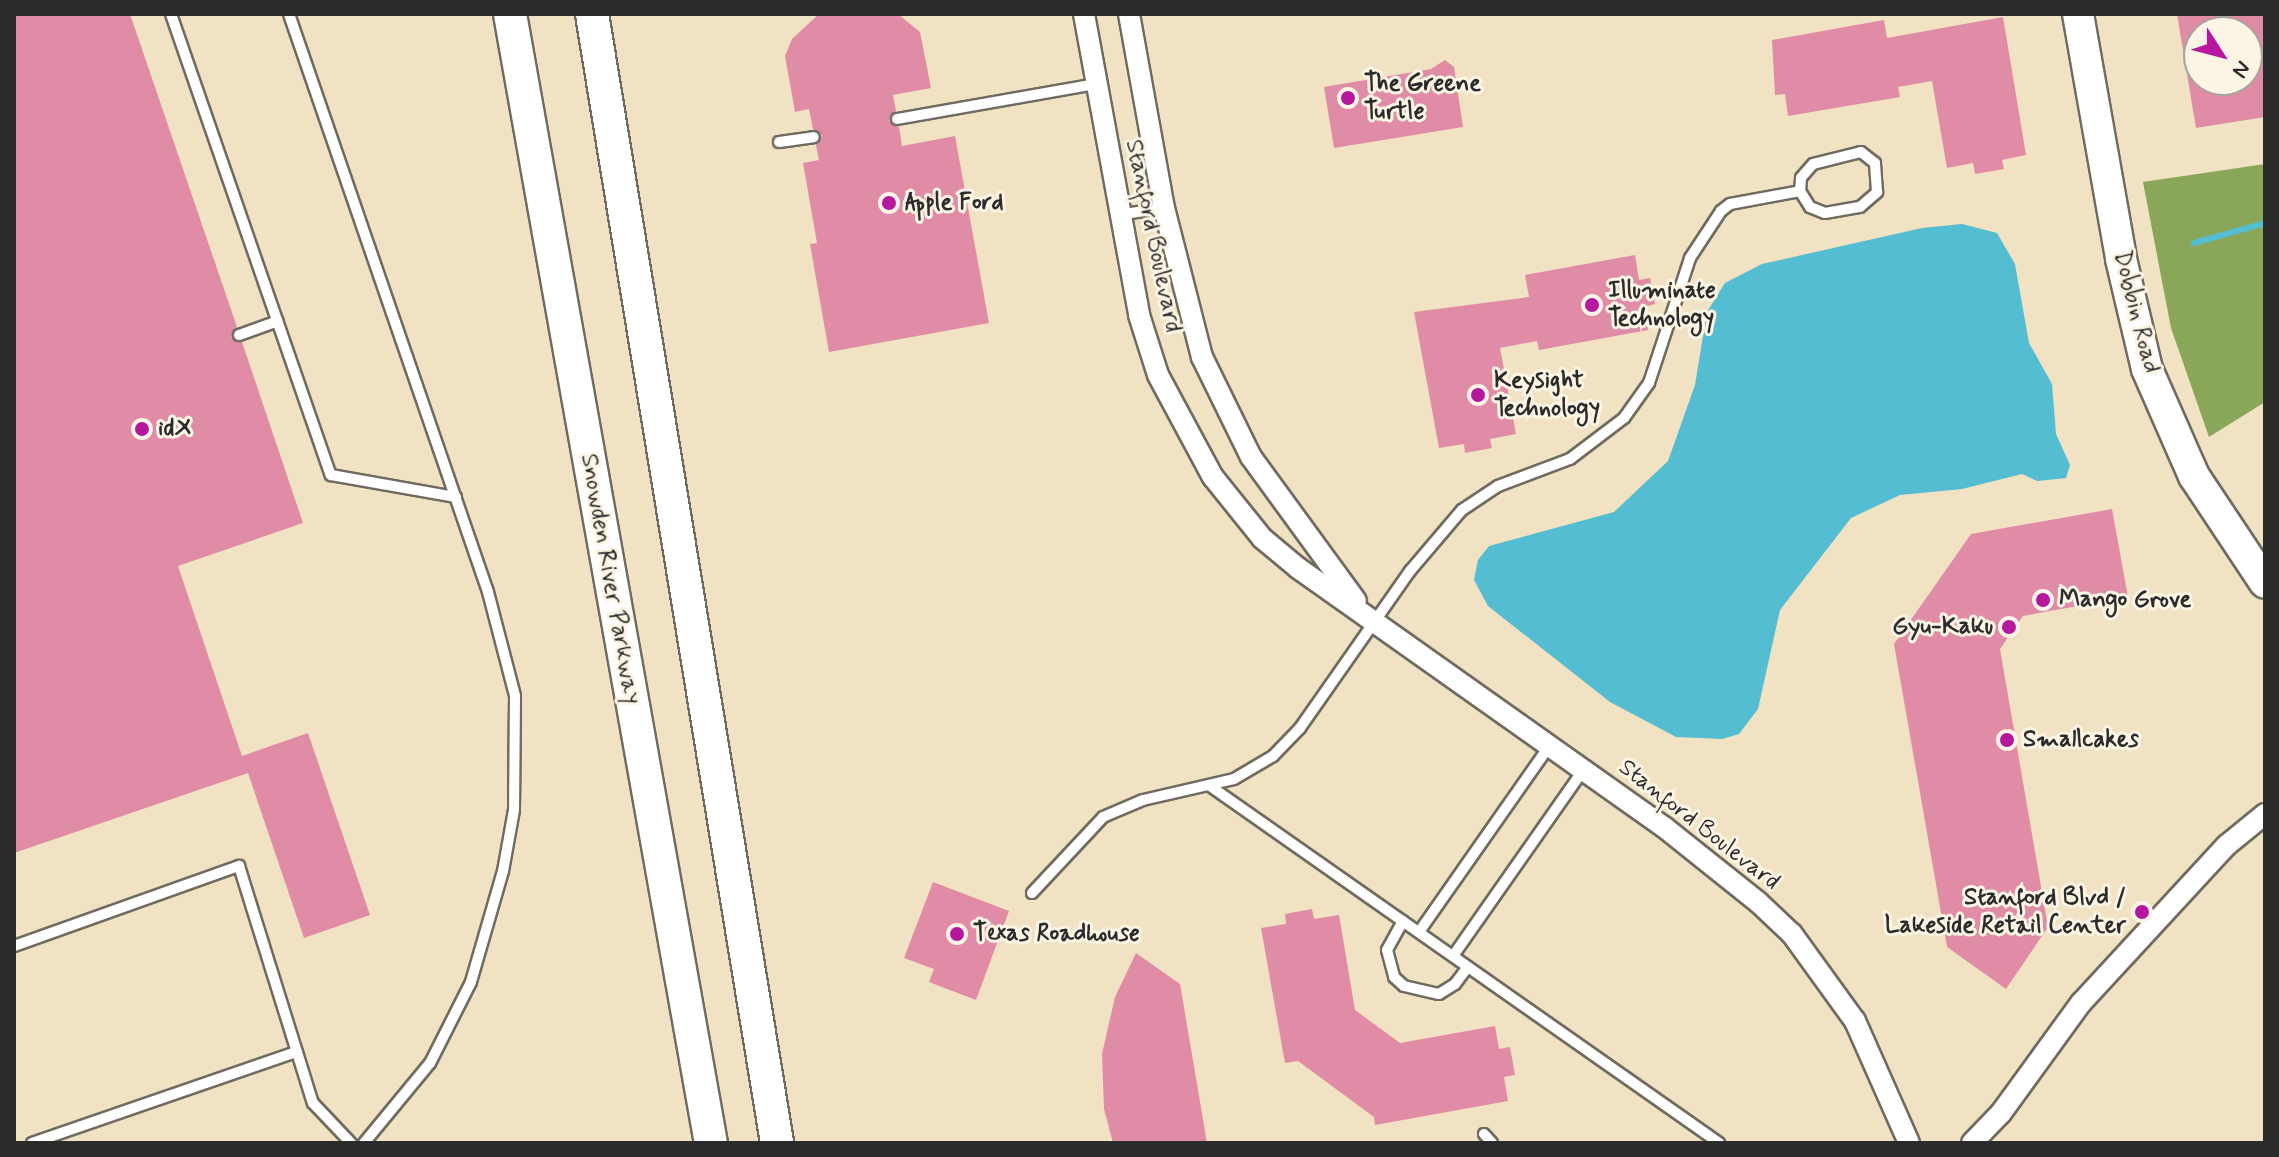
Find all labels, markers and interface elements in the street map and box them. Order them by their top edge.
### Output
north arrow [2183,16,2263,96]
text: N [2225,55,2256,83]
place label: The Greene Turtle [1364,70,1484,126]
marker: The Greene Turtle [1339,89,1357,107]
street label: Stanford Boulevard [1119,138,1187,334]
place label: Apple Ford [905,189,1004,217]
marker: Apple Ford [880,194,898,212]
street label: Dobbin Road [2107,248,2165,376]
place label: Illuminate Technology [1608,277,1716,333]
marker: Illuminate Technology [1583,296,1601,314]
place label: Keysight Technology [1494,367,1600,423]
marker: Keysight Technology [1469,386,1487,404]
place label: idX [158,415,192,443]
marker: idX [133,420,151,438]
street label: Snowden River Parkway [575,456,645,702]
place label: Mango Grove [2059,586,2191,614]
marker: Mango Grove [2034,591,2052,609]
place label: Gyu-Kaku [1892,613,1993,641]
marker: Gyu-Kaku [2000,618,2018,636]
place label: Smallcakes [2023,726,2139,754]
marker: Smallcakes [1998,731,2016,749]
street label: Stanford Boulevard [1614,754,1784,896]
place label: Stanford Blvd / Lakeside Retail Center [1893,884,2126,940]
marker: Stanford Blvd / Lakeside Retail Center [2133,903,2151,921]
place label: Texas Roadhouse [973,920,1138,948]
marker: Texas Roadhouse [948,925,966,943]

